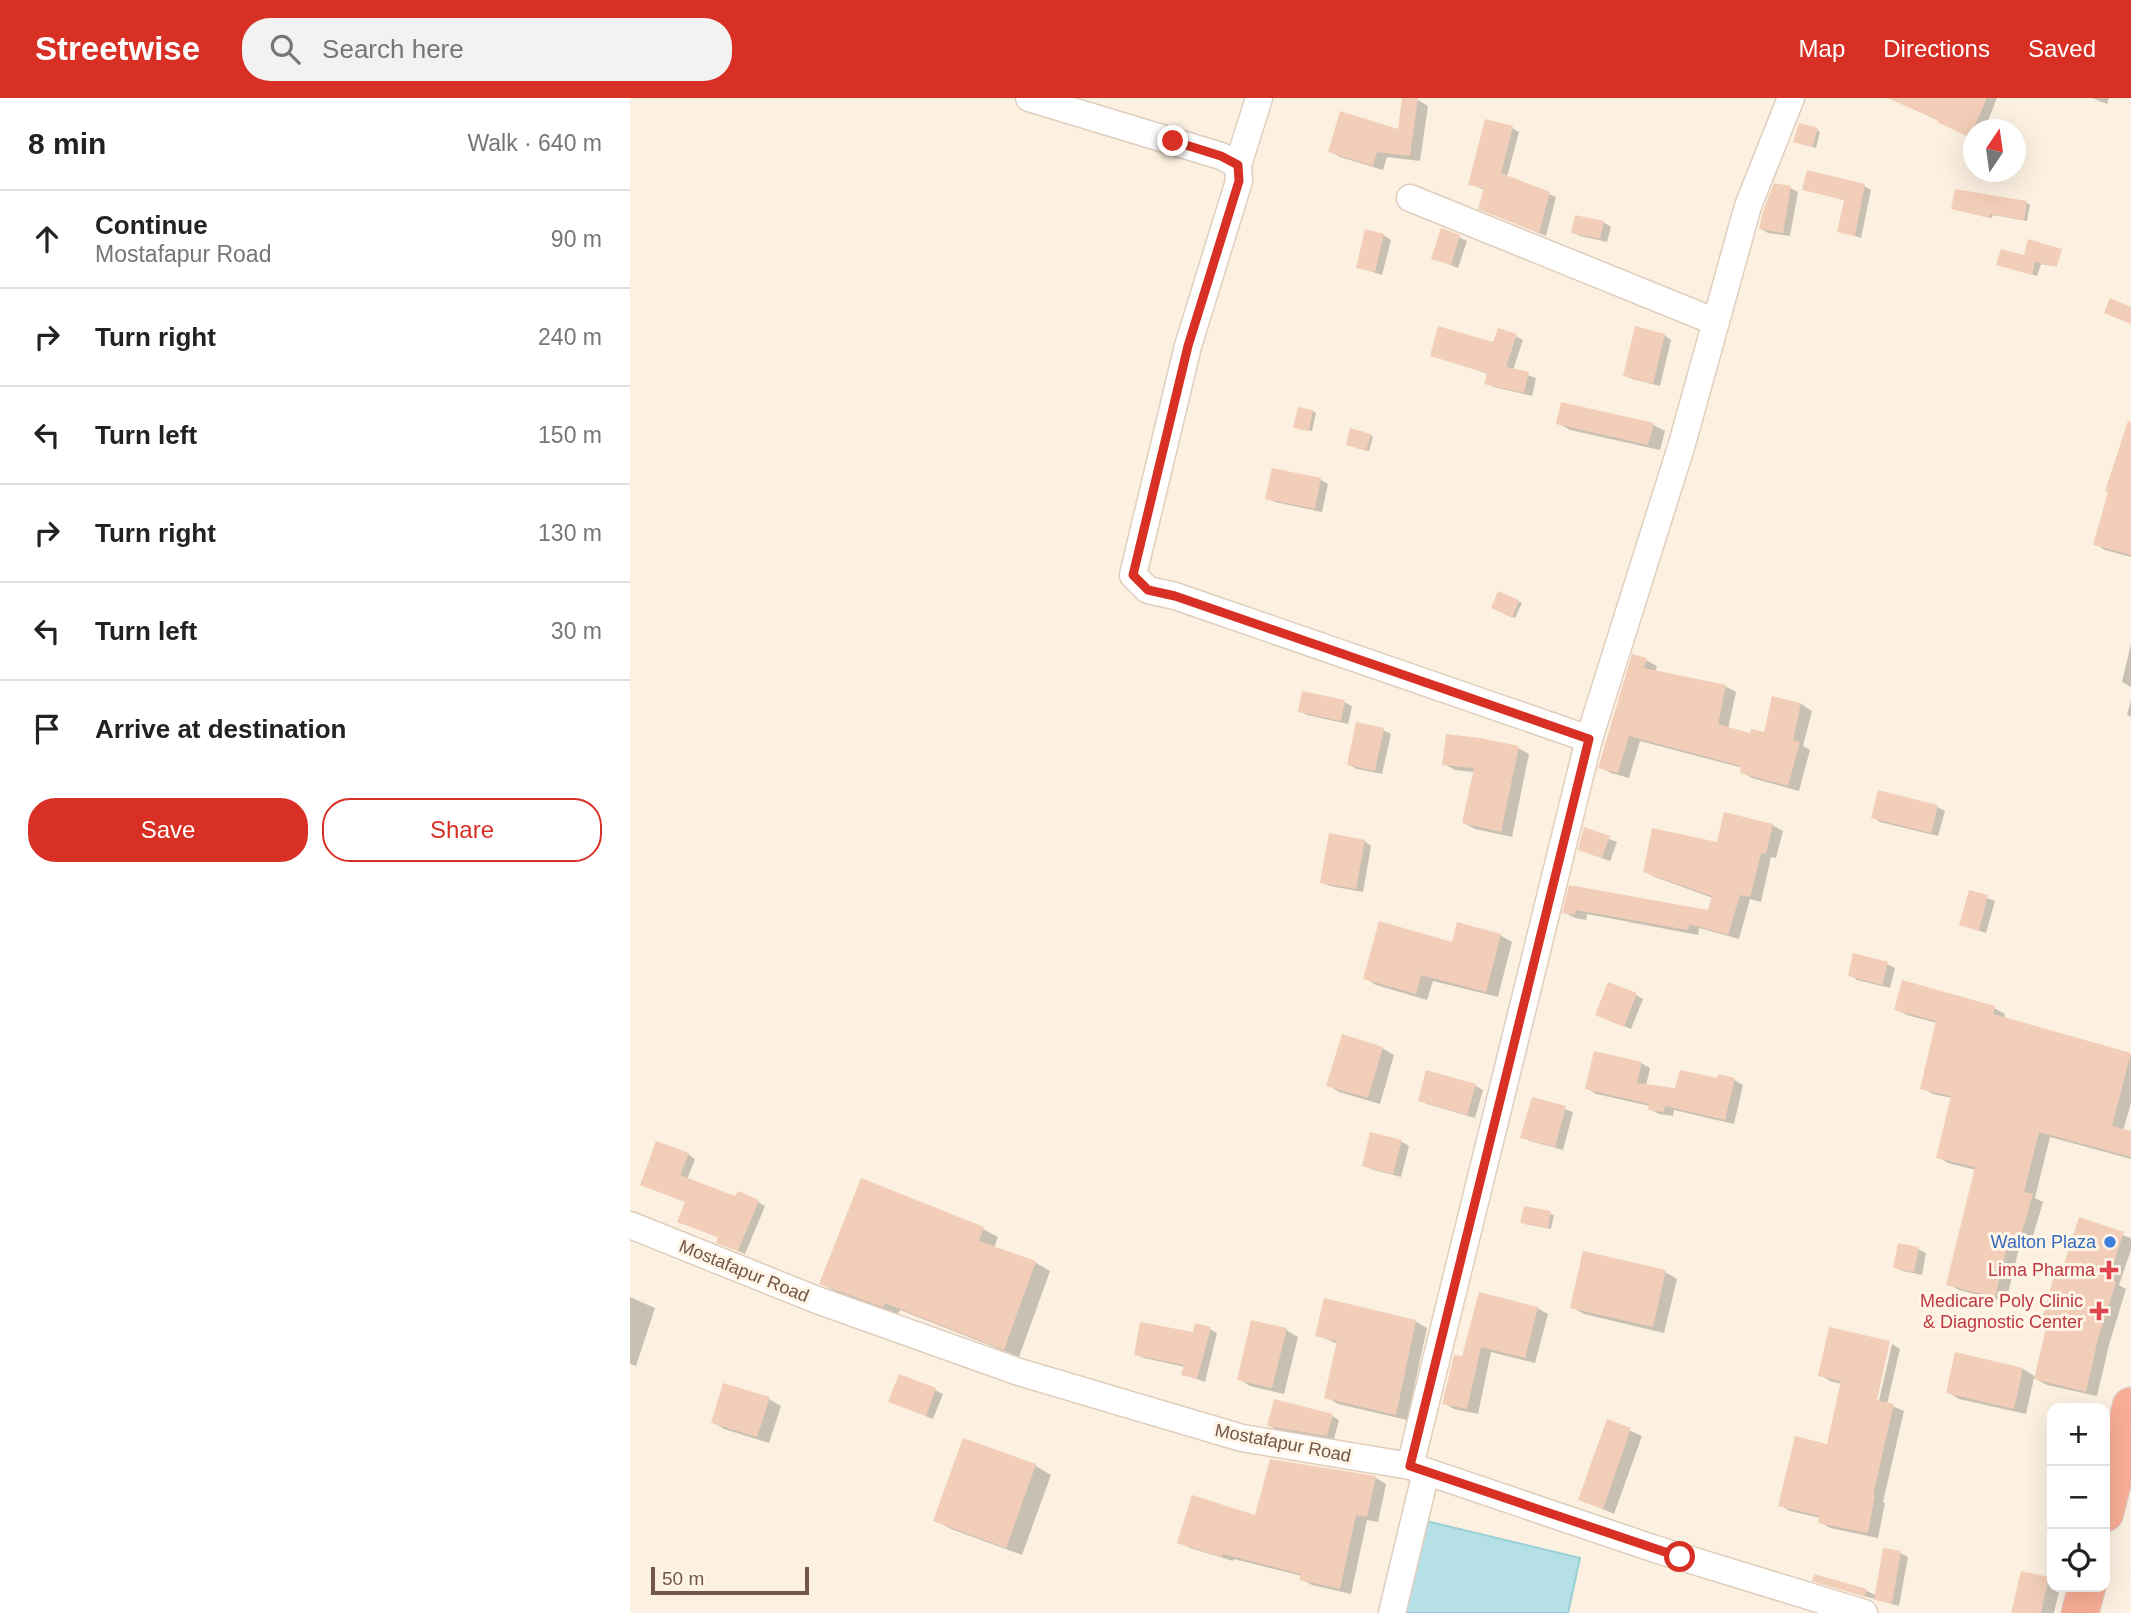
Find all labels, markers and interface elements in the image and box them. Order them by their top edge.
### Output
search box [242,18,732,81]
text: Streetwise [35,30,200,67]
icon: search [266,30,304,68]
text: Search here [322,34,464,64]
text: Map [1799,35,1845,62]
text: Directions [1883,35,1990,62]
text: Saved [2028,35,2096,62]
north arrow [1963,119,2026,182]
route end [1157,125,1188,156]
text: 8 min [28,127,106,160]
text: Walk · 640 m [467,130,602,156]
text: Continue [95,210,208,240]
icon: ahead [28,220,66,258]
text: 90 m [551,226,602,252]
text: Mostafapur Road [95,241,271,267]
icon: right [28,318,66,356]
text: Turn right [95,322,216,352]
text: 240 m [538,324,602,350]
icon: left [28,416,66,454]
text: Turn left [95,420,197,450]
text: 150 m [538,422,602,448]
icon: right [28,514,66,552]
text: Turn right [95,518,216,548]
text: 130 m [538,520,602,546]
icon: left [28,612,66,650]
text: Turn left [95,616,197,646]
text: 30 m [551,618,602,644]
icon: arrive [28,710,66,748]
text: Arrive at destination [95,714,346,744]
button: Save [28,798,308,862]
button: Share [322,798,602,862]
place label: Walton Plaza [1991,1232,2097,1252]
marker: Walton Plaza [2102,1234,2118,1250]
street label: Mostafapur Road [676,1236,812,1306]
place label: Lima Pharma [1988,1260,2096,1280]
marker: Lima Pharma [2101,1262,2117,1278]
place label: Medicare Poly Clinic & Diagnostic Center [1920,1291,2083,1332]
marker: Medicare Poly Clinic & Diagnostic Center [2089,1301,2109,1321]
map controls [2047,1403,2110,1592]
button: + [2047,1403,2110,1466]
street label: Mostafapur Road [1213,1420,1353,1466]
button: − [2047,1466,2110,1529]
button: locate [2047,1529,2110,1592]
route start [1664,1541,1695,1572]
scale bar [651,1564,808,1596]
text: 50 m [662,1568,704,1589]

